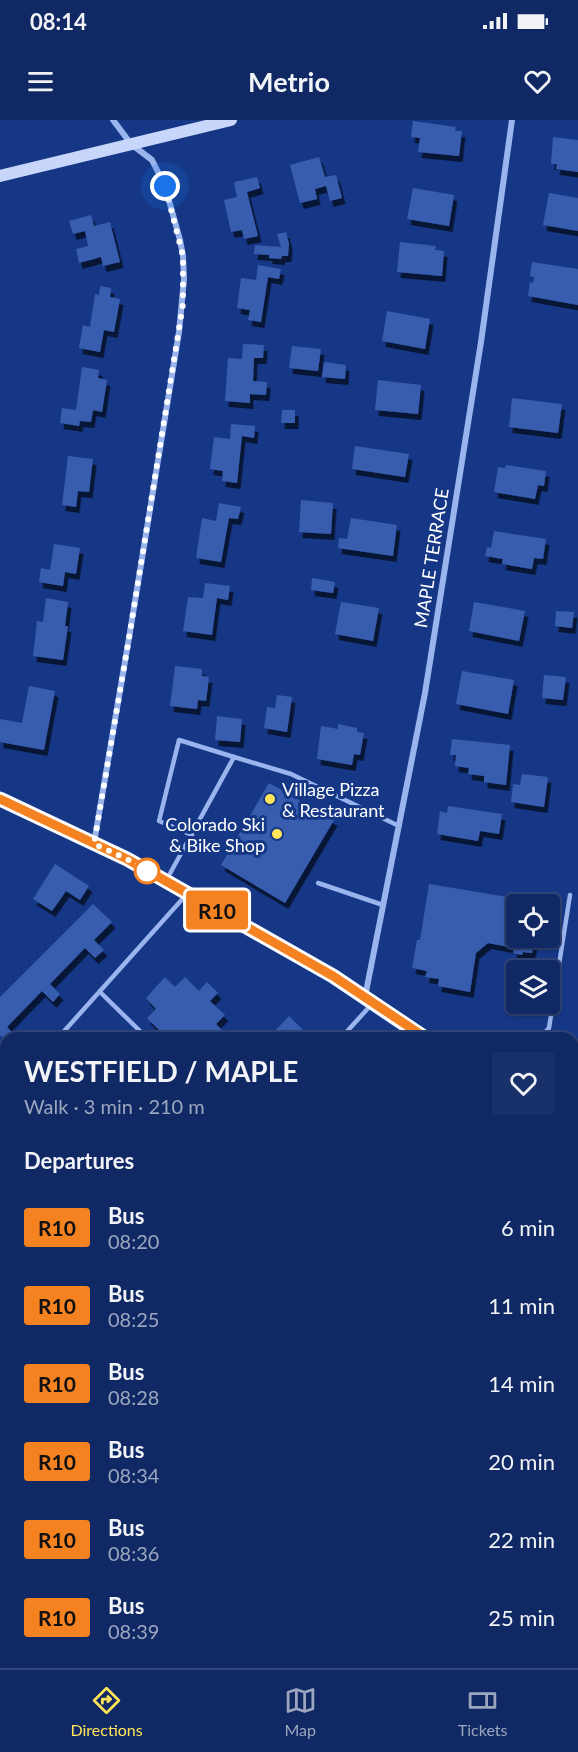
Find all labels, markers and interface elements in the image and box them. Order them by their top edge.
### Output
text: 08:14 [30,8,87,35]
icon: menu [24,65,57,98]
text: Metrio [248,65,330,98]
icon: heart [521,65,554,98]
your location [150,171,180,201]
street label: MAPLE TERRACE [409,487,453,629]
place label: Village Pizza & Restaurant [282,778,385,821]
marker: Village Pizza & Restaurant [263,792,277,806]
place label: Colorado Ski & Bike Shop [165,813,265,856]
marker: Colorado Ski & Bike Shop [270,827,284,841]
unlabelled marker [134,858,160,884]
line badge: R10 [182,890,252,930]
map controls [506,894,560,1014]
button: locate [506,894,560,948]
text: R10 [198,898,236,923]
button: layers [506,960,560,1014]
button: heart [492,1052,555,1115]
text: WESTFIELD / MAPLE [24,1054,298,1088]
text: Walk · 3 min · 210 m [24,1094,205,1118]
text: Departures [24,1147,134,1174]
text: Bus [108,1202,144,1229]
text: 6 min [501,1214,555,1241]
text: R10 [38,1215,76,1240]
text: 08:20 [108,1229,159,1253]
text: Bus [108,1280,144,1307]
text: 11 min [488,1292,555,1319]
text: R10 [38,1293,76,1318]
text: 08:25 [108,1307,159,1331]
text: Bus [108,1358,144,1385]
text: 14 min [488,1370,555,1397]
text: R10 [38,1371,76,1396]
text: 08:28 [108,1385,159,1409]
text: Bus [108,1436,144,1463]
text: 20 min [488,1448,555,1475]
text: R10 [38,1449,76,1474]
text: 08:34 [108,1463,159,1487]
text: Bus [108,1514,144,1541]
text: 22 min [488,1526,555,1553]
text: R10 [38,1527,76,1552]
text: 08:36 [108,1541,159,1565]
text: Bus [108,1592,144,1619]
text: 25 min [488,1604,555,1631]
text: R10 [38,1605,76,1630]
text: 08:39 [108,1619,159,1643]
tab: Directions [71,1684,143,1739]
tab: Map [284,1684,317,1739]
tab: Tickets [458,1684,507,1739]

